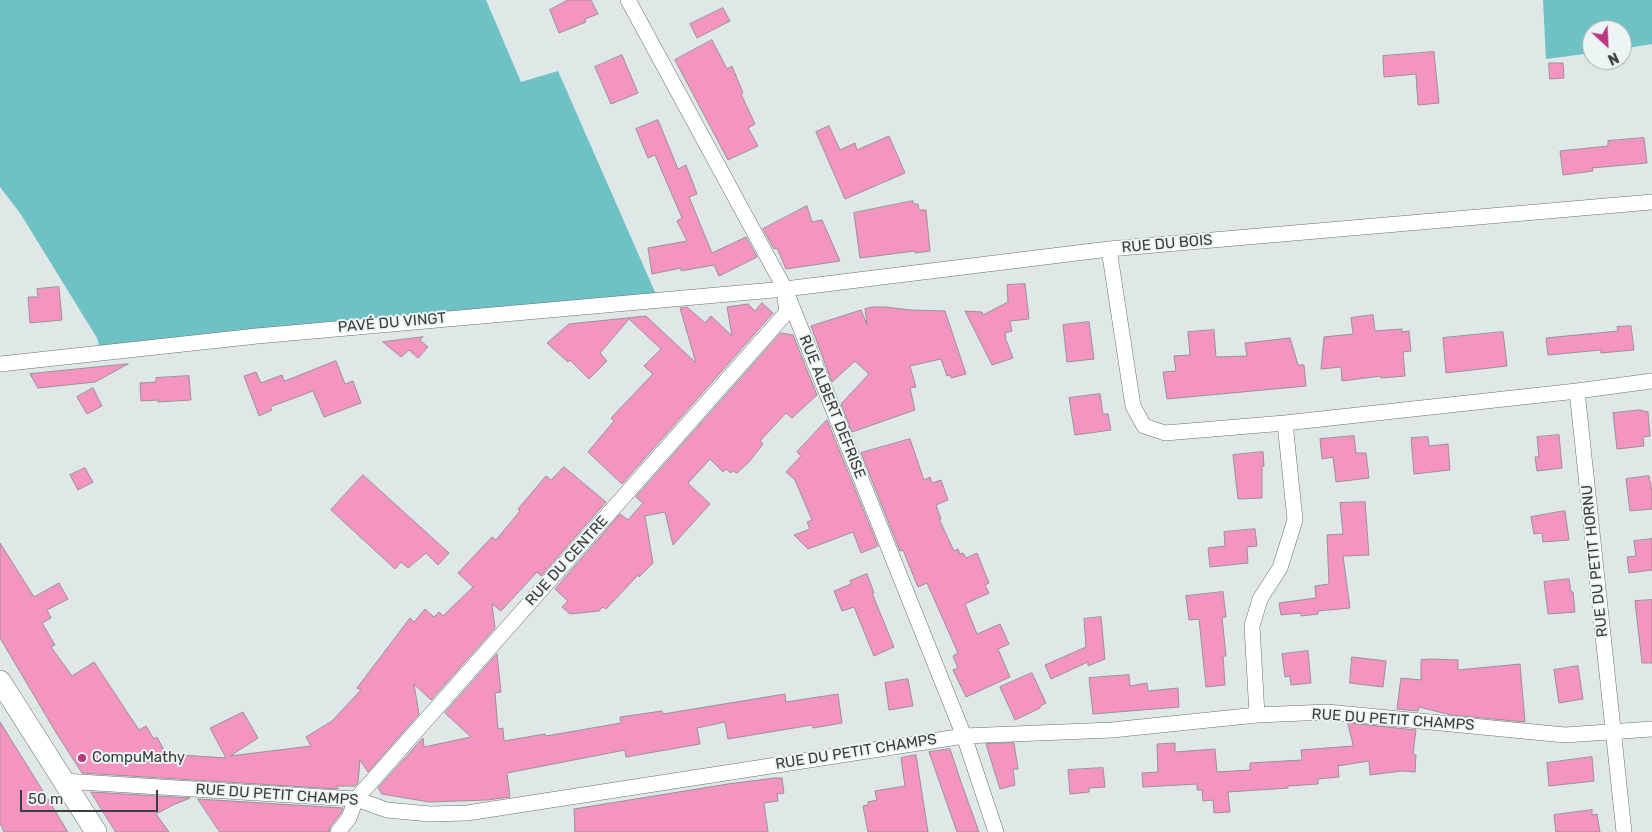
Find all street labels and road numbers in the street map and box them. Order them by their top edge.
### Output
street label: RUE DU BOIS [1121,231,1213,257]
street label: PAVÉ DU VINGT [337,309,447,337]
street label: RUE ALBERT DEFRISE [795,333,869,481]
street label: RUE DU PETIT HORNU [1578,484,1612,638]
street label: RUE DU CENTRE [522,512,612,610]
street label: RUE DU PETIT CHAMPS [1311,705,1475,735]
street label: RUE DU PETIT CHAMPS [774,730,938,774]
street label: RUE DU PETIT CHAMPS [195,780,359,810]

